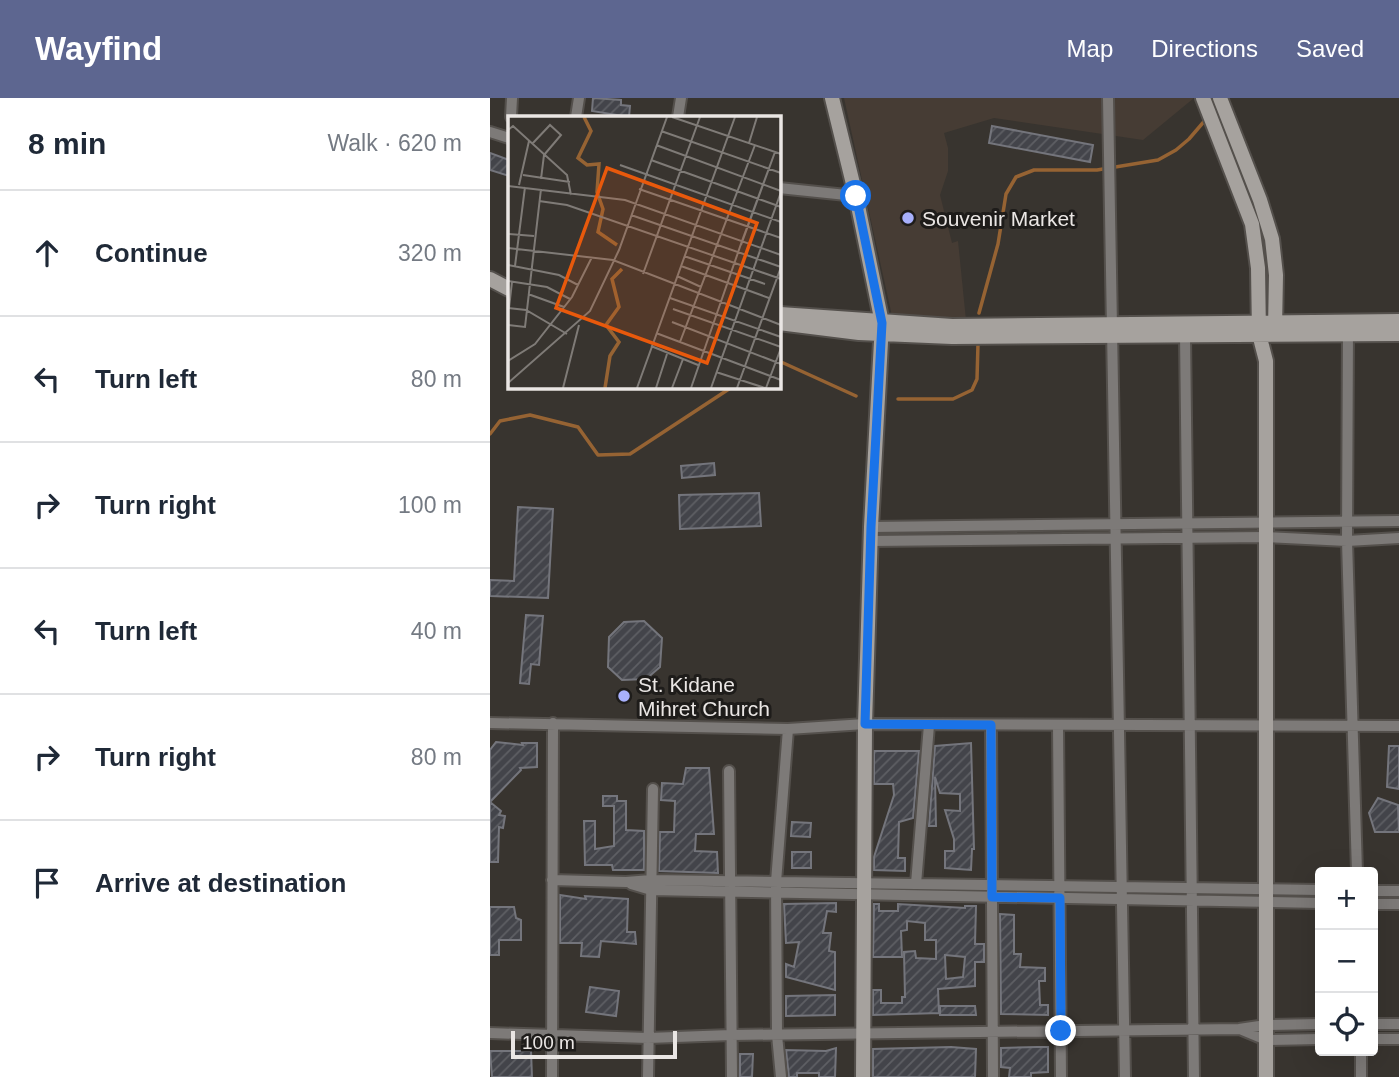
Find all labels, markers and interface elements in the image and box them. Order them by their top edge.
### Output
text: Wayfind [35,30,162,67]
text: Map [1067,35,1113,62]
text: Directions [1151,35,1258,62]
text: Saved [1296,35,1364,62]
inset map [508,116,780,388]
text: 8 min [28,127,106,160]
text: Walk · 620 m [327,130,462,156]
route start [840,180,871,211]
place label: Souvenir Market [922,207,1075,230]
marker: Souvenir Market [900,210,916,226]
icon: ahead [28,234,66,272]
text: Continue [95,238,208,268]
text: 320 m [398,240,462,266]
icon: left [28,360,66,398]
text: Turn left [95,364,197,394]
text: 80 m [411,366,462,392]
icon: right [28,486,66,524]
text: Turn right [95,490,216,520]
text: 100 m [398,492,462,518]
icon: left [28,612,66,650]
text: Turn left [95,616,197,646]
text: 40 m [411,618,462,644]
place label: St. Kidane Mihret Church [638,673,770,720]
marker: St. Kidane Mihret Church [616,688,632,704]
icon: right [28,738,66,776]
text: Turn right [95,742,216,772]
text: 80 m [411,744,462,770]
icon: arrive [28,864,66,902]
map controls [1315,867,1378,1056]
button: + [1315,867,1378,930]
text: Arrive at destination [95,868,346,898]
button: − [1315,930,1378,993]
button: locate [1315,993,1378,1056]
route end [1045,1015,1076,1046]
scale bar [511,1028,677,1060]
text: 100 m [522,1032,575,1053]

